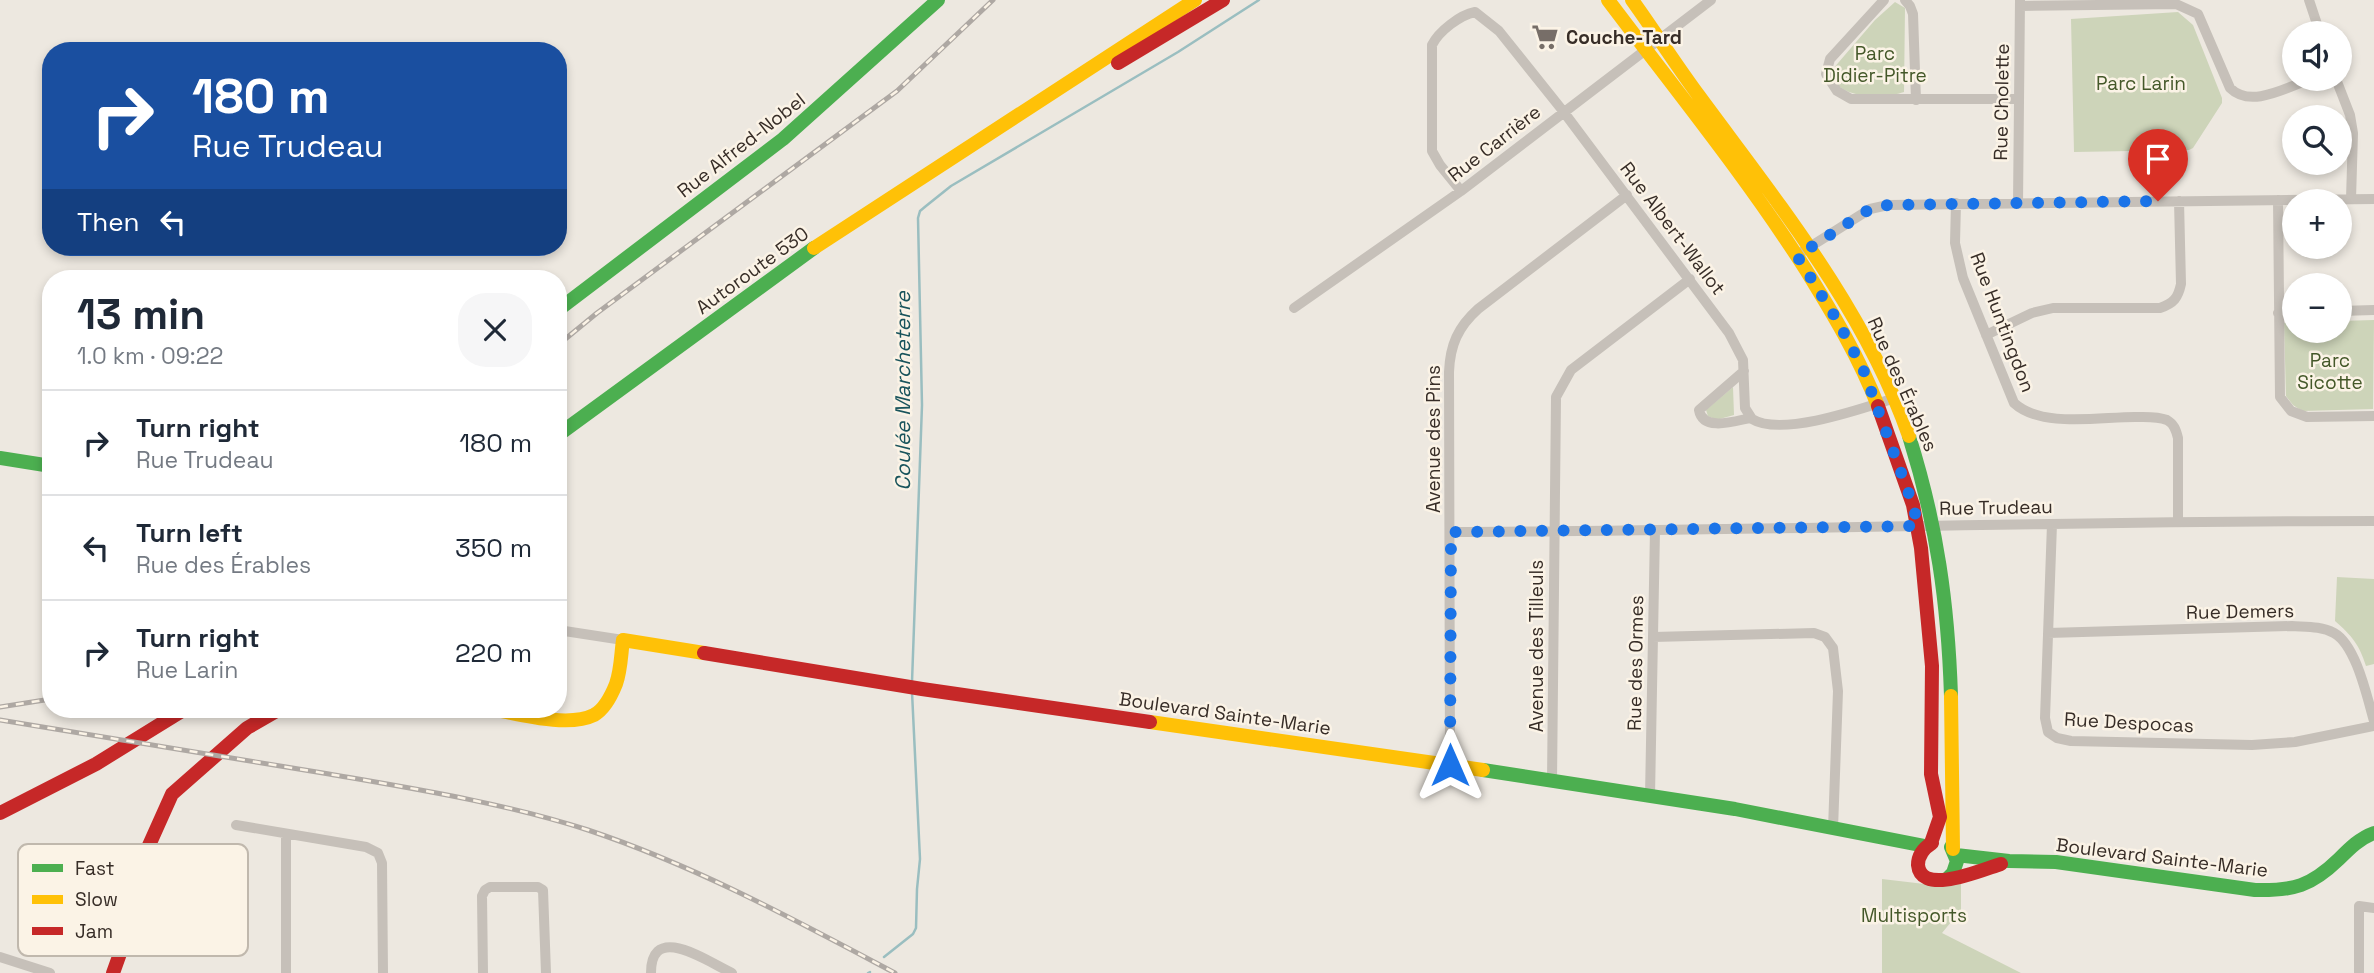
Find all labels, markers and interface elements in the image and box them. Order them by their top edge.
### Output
map controls [2282,21,2352,343]
button: sound [2282,21,2352,91]
supermarket icon: Couche-Tard [1530,22,1560,52]
place label: Couche-Tard [1566,25,1682,50]
park label: Parc Didier-Pitre [1823,41,1927,88]
street label: Rue Cholette [1988,43,2015,161]
text: 180 m [192,65,330,127]
icon: right [77,70,168,161]
park label: Parc Larin [2096,71,2186,96]
street label: Rue Alfred-Nobel [672,88,810,203]
street label: Rue Carrière [1443,99,1546,187]
button: search [2282,105,2352,175]
text: Rue Trudeau [192,126,383,166]
pin [2128,129,2188,201]
icon: arrive [2139,140,2177,178]
street label: Rue Albert-Wallot [1614,157,1731,300]
button: + [2282,189,2352,259]
icon: left [154,203,192,241]
text: Then [77,205,140,239]
street label: Autoroute 530 [691,221,814,320]
street label: Rue Huntingdon [1964,249,2041,396]
button: − [2282,273,2352,343]
text: 13 min [77,288,205,341]
water label: Coulée Marcheterre [889,290,916,491]
button: close [458,293,532,367]
street label: Rue des Érables [1862,313,1943,455]
text: 1.0 km · 09:22 [77,341,223,371]
park label: Parc Sicotte [2297,348,2363,395]
street label: Avenue des Pins [1421,365,1446,513]
text: Turn right [136,411,260,445]
icon: right [77,424,115,462]
text: 180 m [459,426,532,460]
text: Rue Trudeau [136,445,274,475]
street label: Rue Trudeau [1939,494,2053,521]
text: Turn left [136,516,243,550]
icon: left [77,529,115,567]
text: 350 m [455,531,532,565]
text: Rue des Érables [136,550,311,580]
street label: Avenue des Tilleuls [1524,560,1549,732]
street label: Rue des Ormes [1622,595,1649,731]
street label: Rue Demers [2186,598,2294,625]
text: Turn right [136,621,260,655]
icon: right [77,634,115,672]
text: 220 m [455,636,532,670]
text: Rue Larin [136,655,238,685]
street label: Boulevard Sainte-Marie [1117,686,1332,741]
street label: Rue Despocas [2064,707,2194,738]
position arrow [1413,728,1487,802]
street label: Boulevard Sainte-Marie [2054,832,2269,883]
legend [18,844,248,956]
text: Fast [75,856,115,881]
text: Slow [75,887,118,912]
park label: Multisports [1861,903,1967,928]
text: Jam [75,919,113,944]

